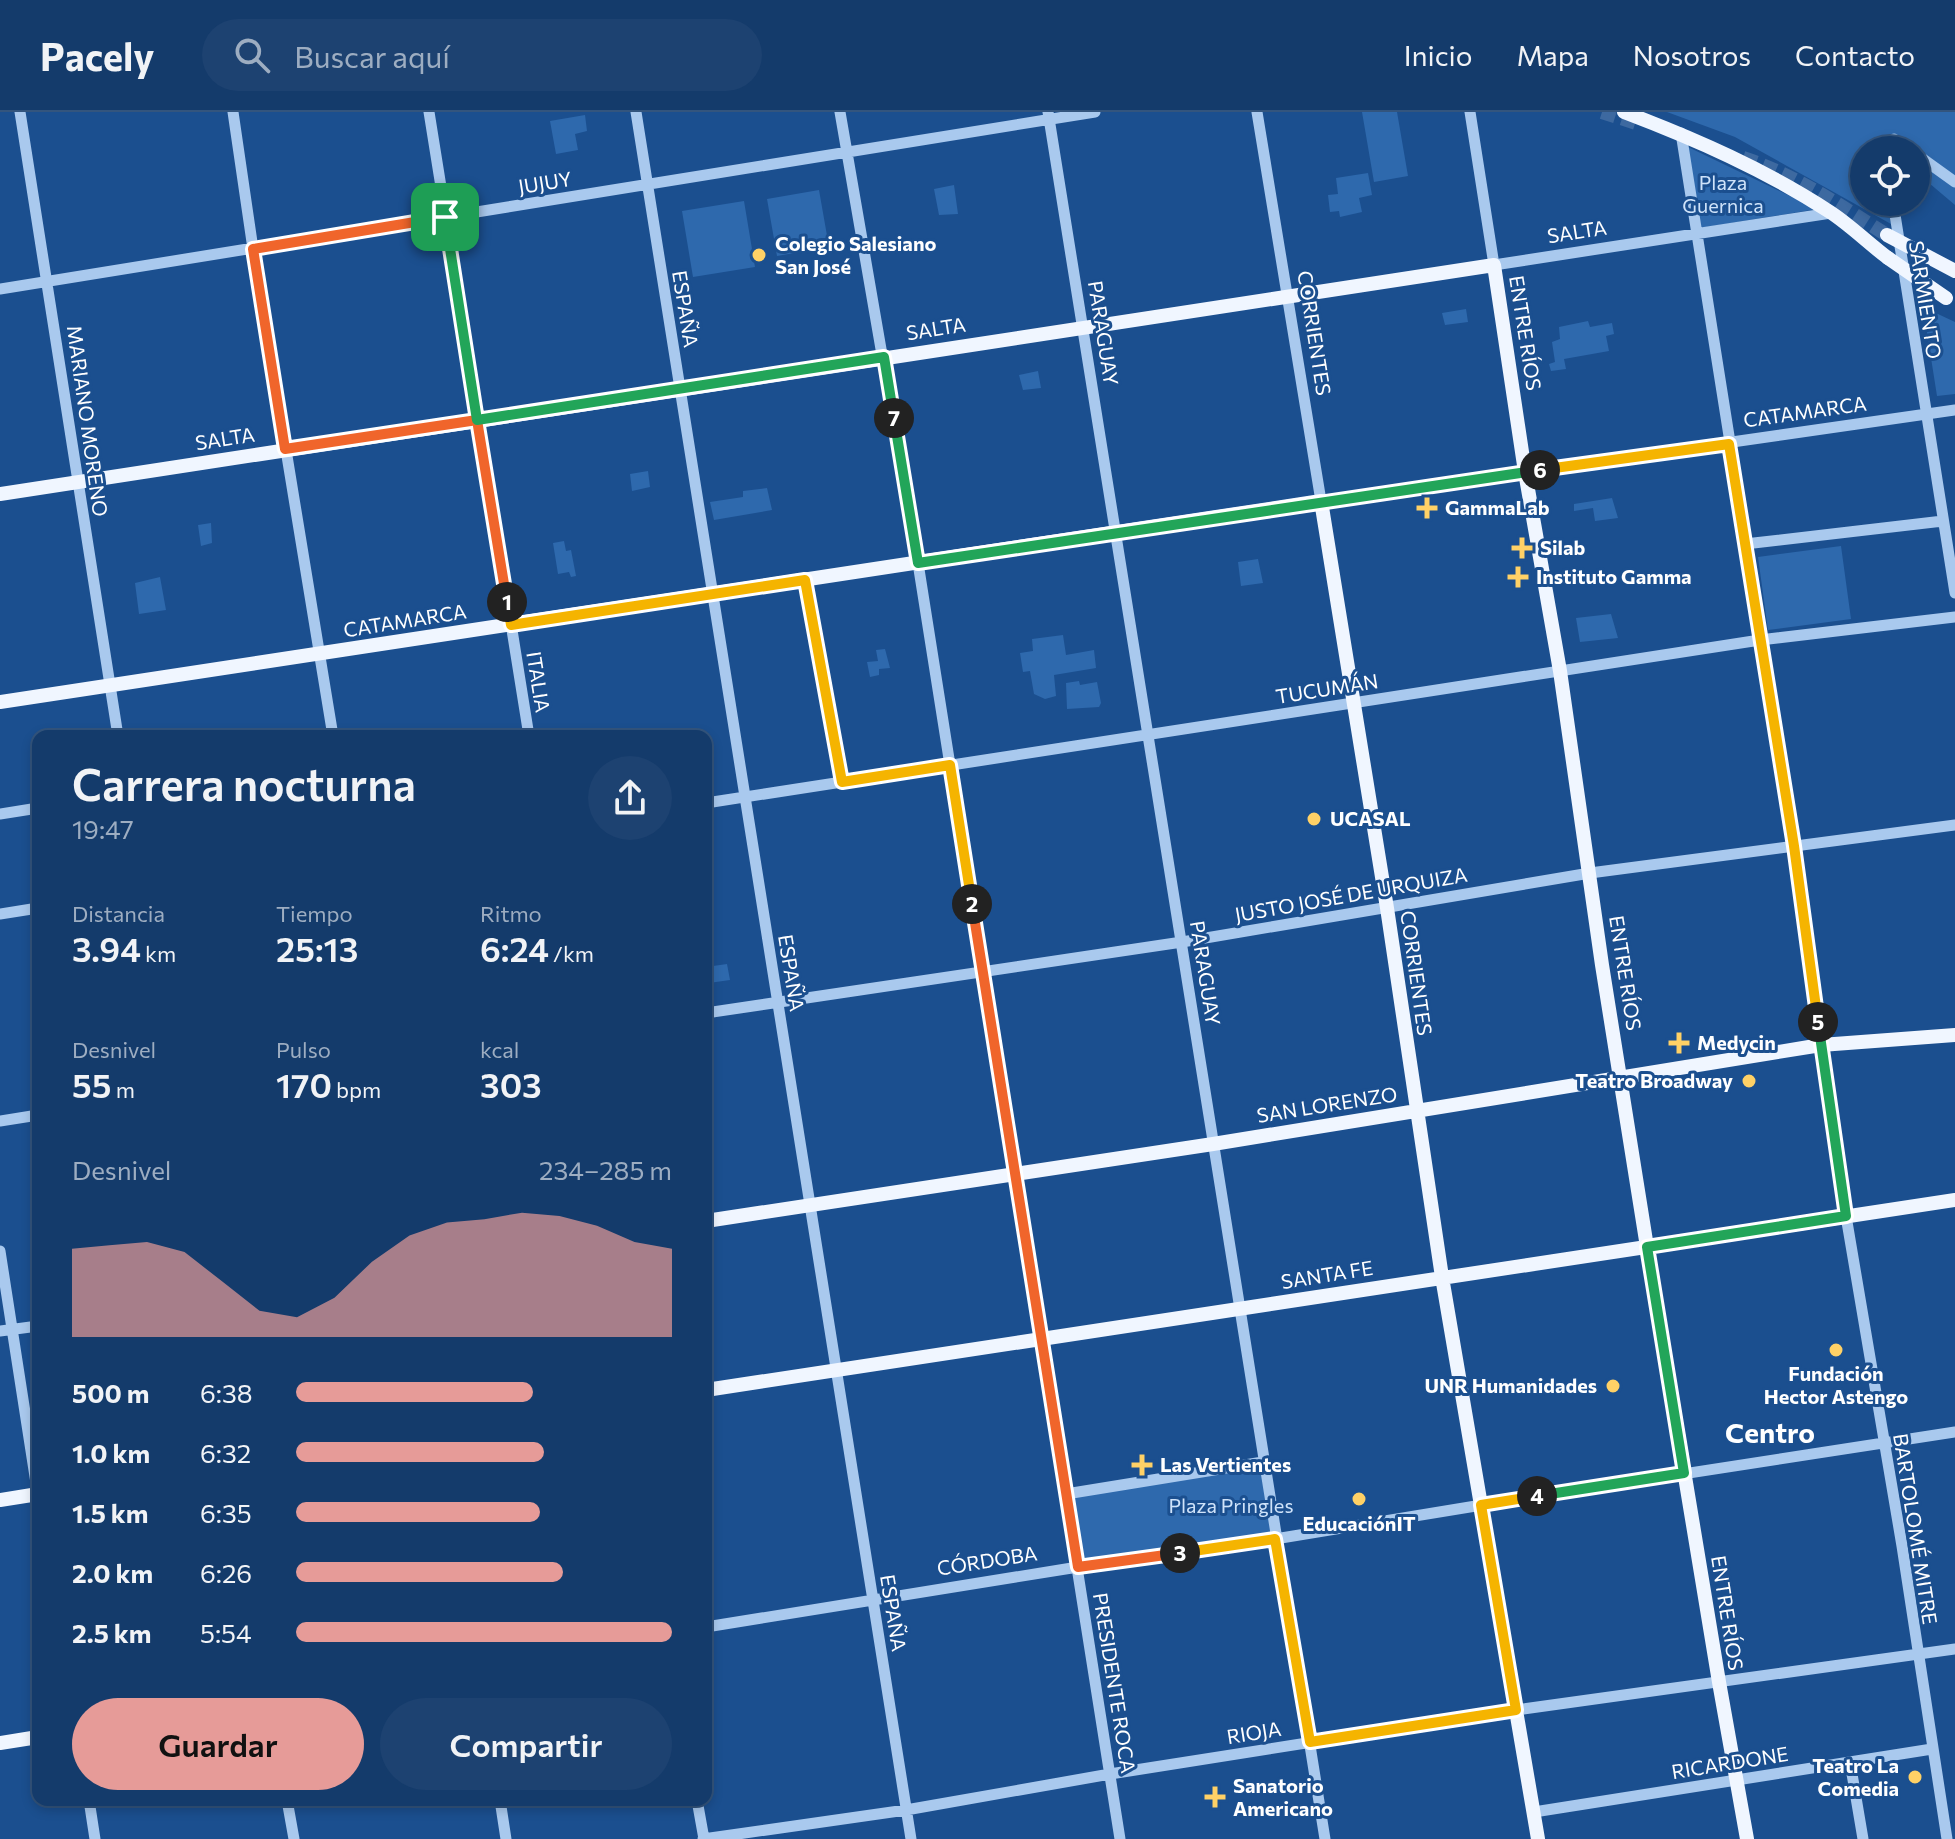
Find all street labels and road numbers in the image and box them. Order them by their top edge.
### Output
street label: JUJUY [516,166,573,198]
street label: SALTA [1545,214,1608,248]
street label: SARMIENTO [1905,239,1947,361]
street label: ESPAÑA [668,269,704,349]
street label: CORRIENTES [1293,269,1337,397]
street label: ENTRE RÍOS [1505,274,1547,392]
street label: PARAGUAY [1084,279,1124,387]
street label: SALTA [904,311,967,345]
street label: MARIANO MORENO [63,324,113,518]
street label: CATAMARCA [1742,390,1868,432]
street label: SALTA [193,421,256,455]
street label: CATAMARCA [342,598,468,642]
street label: ITALIA [522,650,556,714]
street label: TUCUMÁN [1274,668,1380,708]
street label: JUSTO JOSÉ DE URQUIZA [1233,862,1469,926]
street label: CORRIENTES [1396,909,1438,1037]
street label: ENTRE RÍOS [1605,914,1647,1032]
street label: PARAGUAY [1186,919,1226,1027]
street label: ESPAÑA [774,933,810,1013]
street label: SAN LORENZO [1255,1081,1399,1127]
street label: SANTA FE [1279,1255,1374,1293]
street label: BARTOLOMÉ MITRE [1889,1432,1943,1626]
street label: CÓRDOBA [935,1540,1039,1580]
street label: ENTRE RÍOS [1707,1554,1749,1672]
street label: ESPAÑA [876,1573,912,1653]
street label: PRESIDENTE ROCA [1089,1591,1141,1775]
street label: RIOJA [1225,1716,1283,1748]
street label: RICARDONE [1670,1741,1790,1783]

